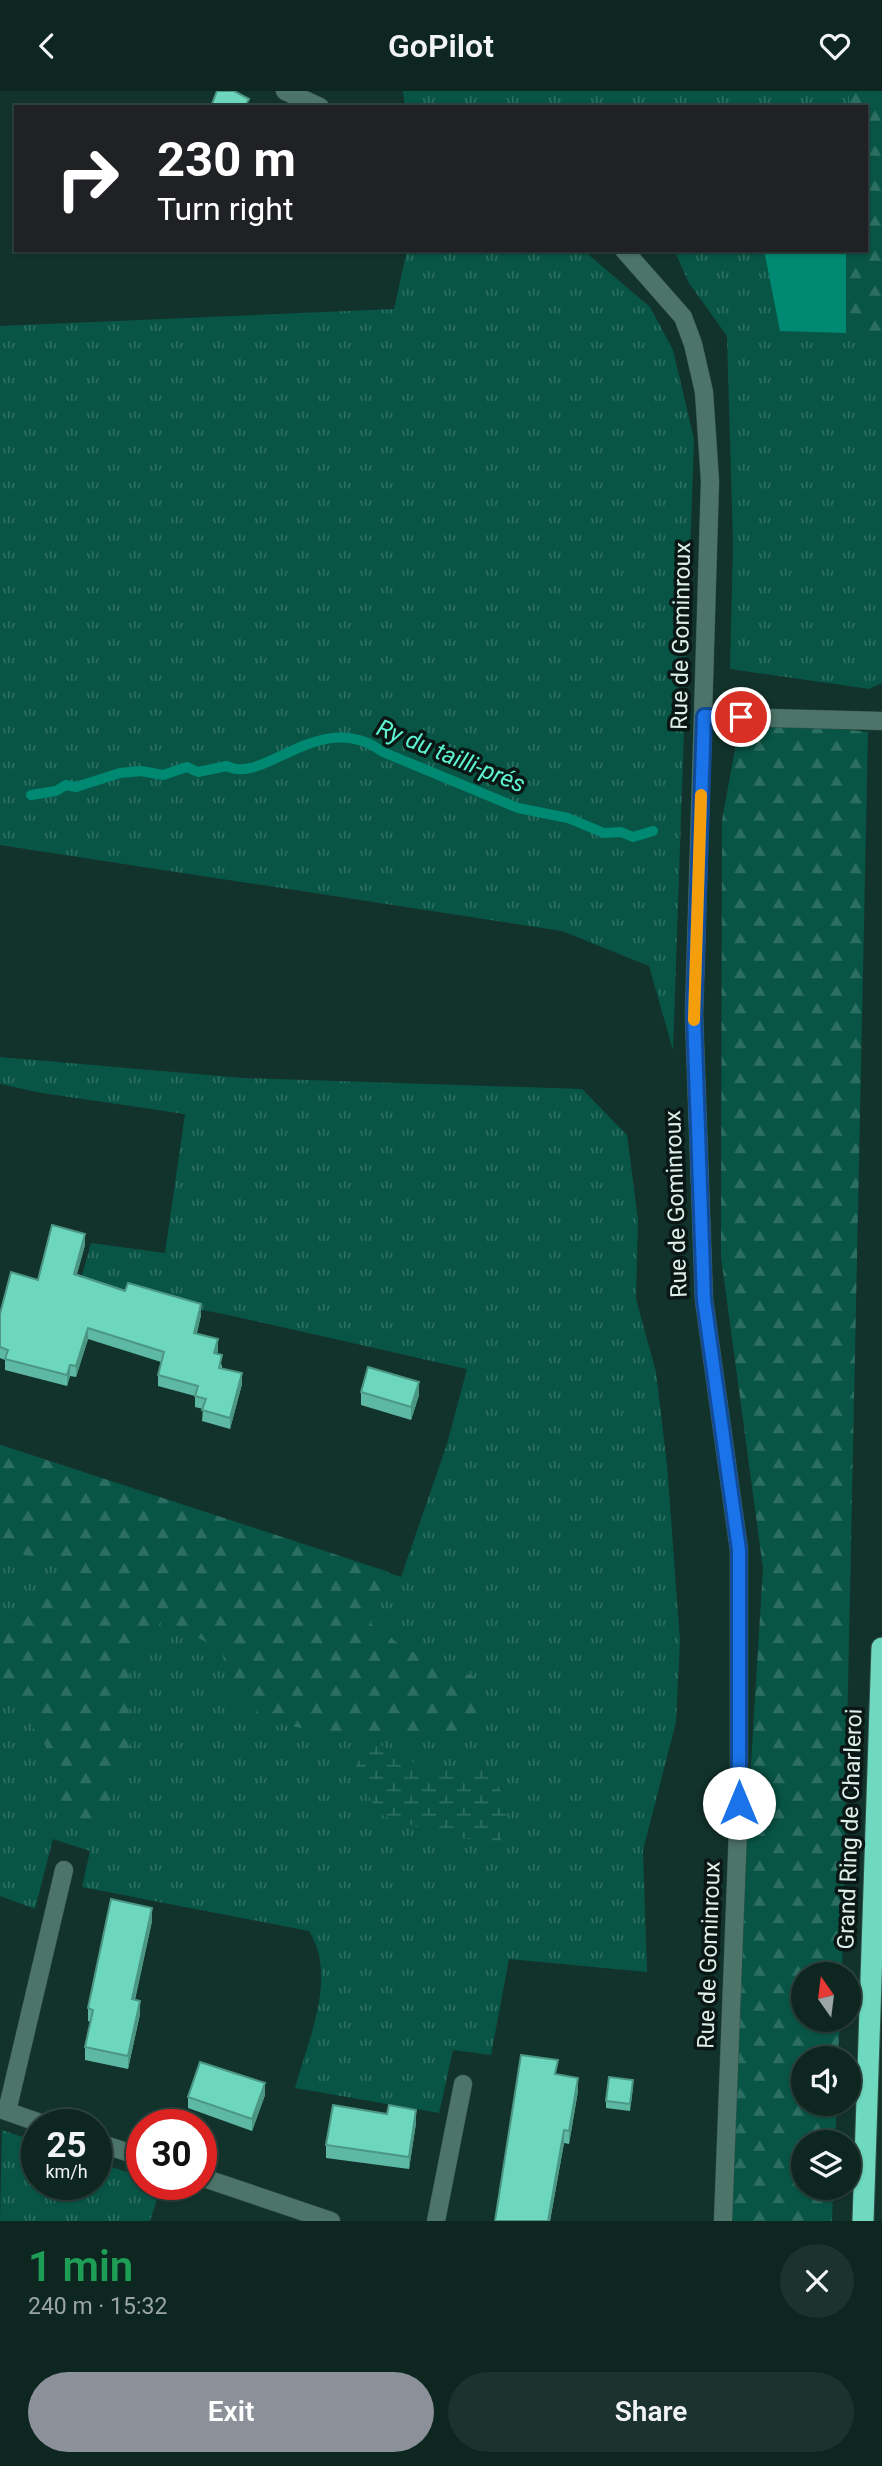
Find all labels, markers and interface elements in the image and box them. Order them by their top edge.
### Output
icon: back [28,27,66,65]
text: GoPilot [388,27,494,65]
icon: heart [816,27,854,65]
text: 230 m [157,131,296,188]
icon: right [42,133,133,224]
text: Turn right [157,190,293,228]
street label: Rue de Gominroux [666,542,696,730]
pin [711,687,771,747]
icon: arrive [722,698,760,736]
water label: Ry du tailli-prés [373,714,529,798]
street label: Rue de Gominroux [659,1110,693,1298]
street label: Grand Ring de Charleroi [832,1708,868,1950]
position arrow [702,1766,776,1840]
street label: Rue de Gominroux [692,1861,726,2049]
north arrow [791,1962,861,2032]
map controls [791,1962,861,2200]
button: sound [791,2046,861,2116]
speed limit sign: 30 [126,2109,217,2200]
text: 25 [46,2125,87,2166]
button: layers [791,2130,861,2200]
text: km/h [45,2161,88,2182]
text: 1 min [28,2242,133,2291]
button: close [780,2244,854,2318]
text: 240 m · 15:32 [28,2293,167,2320]
button: Exit [28,2372,434,2452]
button: Share [448,2372,854,2452]

